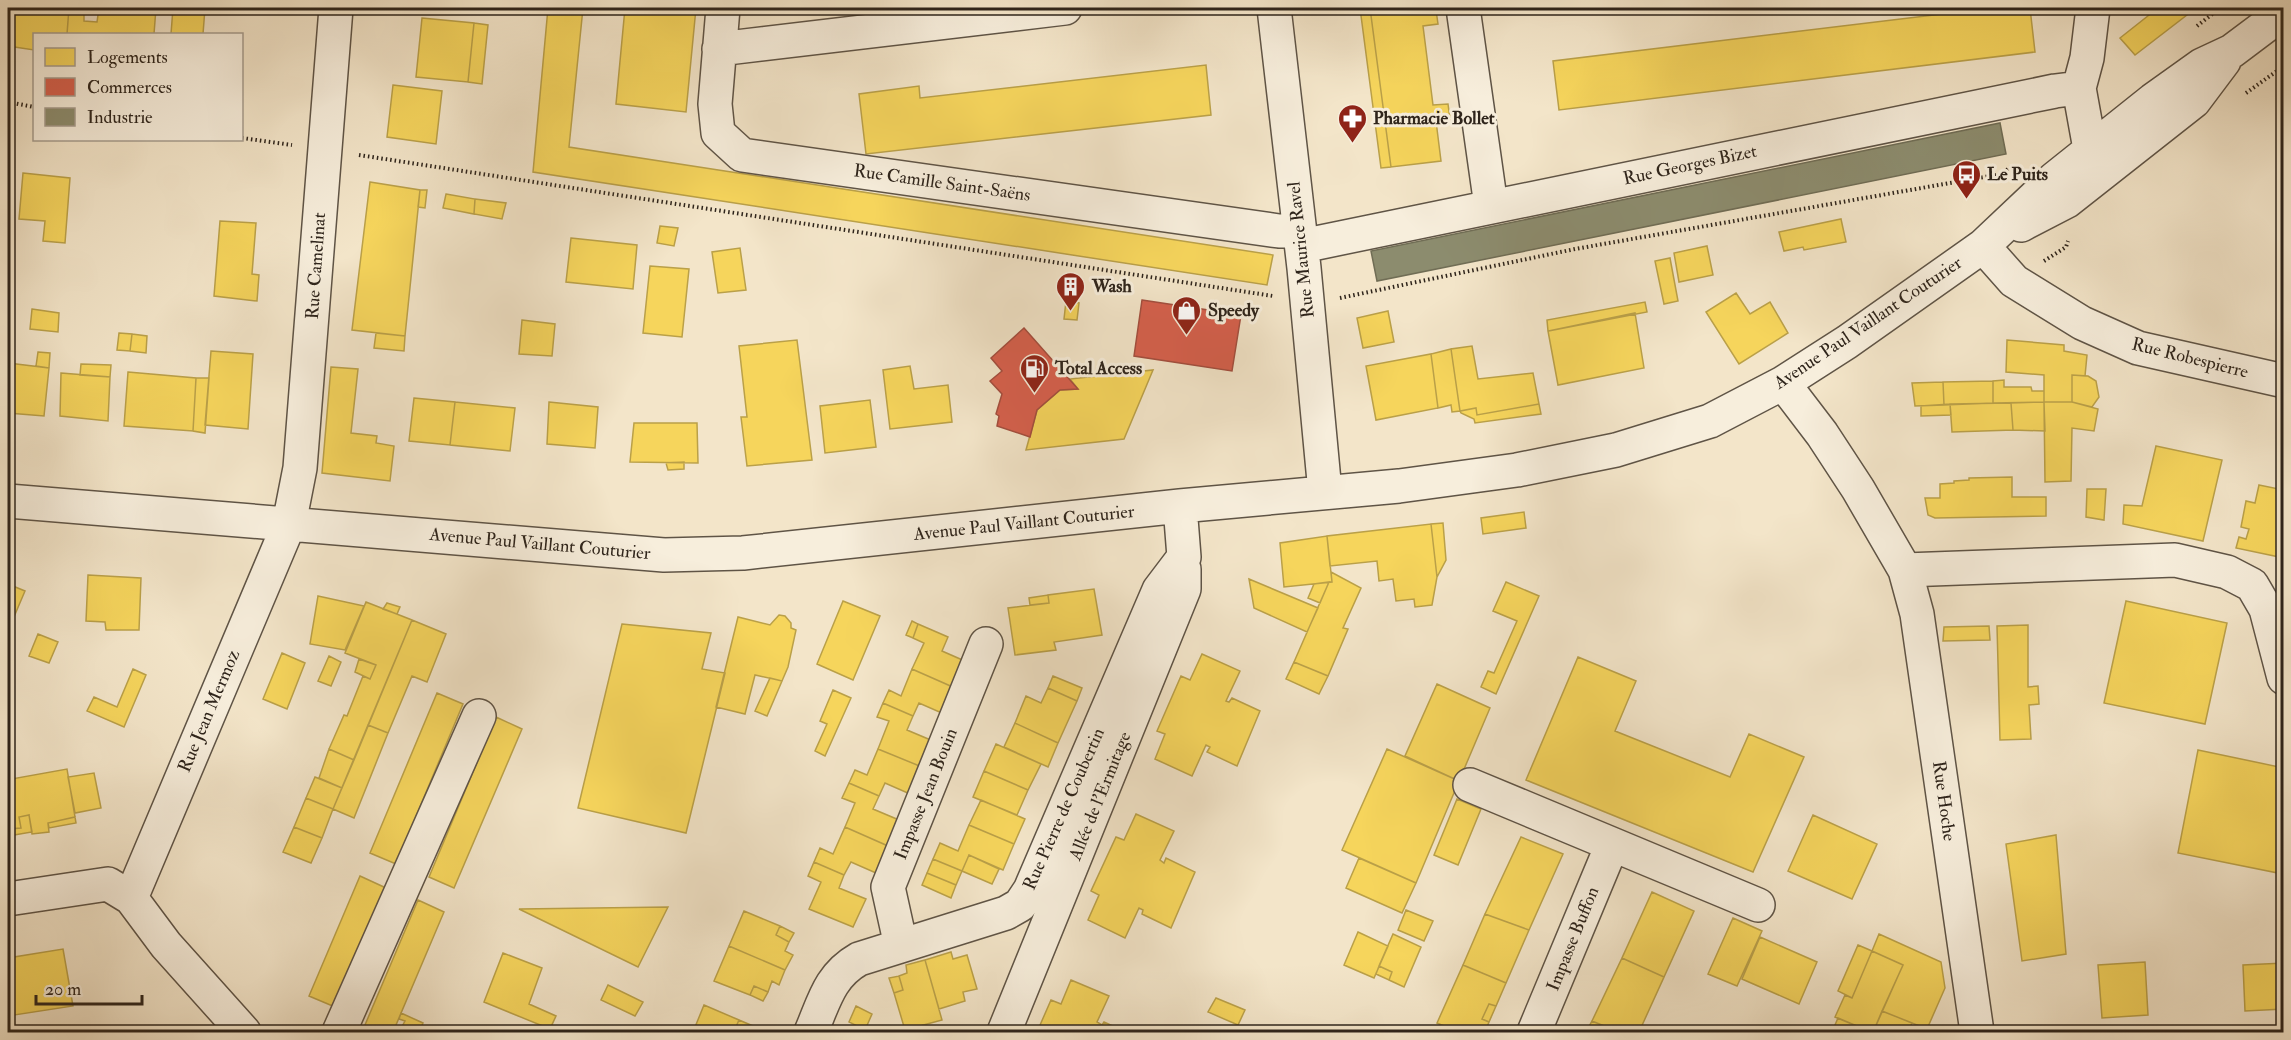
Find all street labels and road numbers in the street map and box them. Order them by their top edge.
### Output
street label: Rue Georges Bizet [1621,140,1759,190]
street label: Rue Camille Saint-Saëns [852,159,1032,207]
street label: Rue Maurice Ravel [1282,180,1320,319]
street label: Rue Camelinat [301,212,331,320]
street label: Avenue Paul Vaillant Couturier [1769,251,1967,395]
street label: Rue Robespierre [2129,332,2251,384]
street label: Avenue Paul Vaillant Couturier [911,500,1136,546]
street label: Avenue Paul Vaillant Couturier [427,523,652,565]
street label: Rue Jean Mermoz [173,646,245,776]
street label: Rue Pierre de Coubertin [1018,724,1110,894]
street label: Impasse Jean Bouin [889,725,963,863]
street label: Allée de l'Ermitage [1063,728,1136,865]
street label: Rue Hoche [1927,759,1961,843]
street label: Impasse Buffon [1542,883,1604,995]

